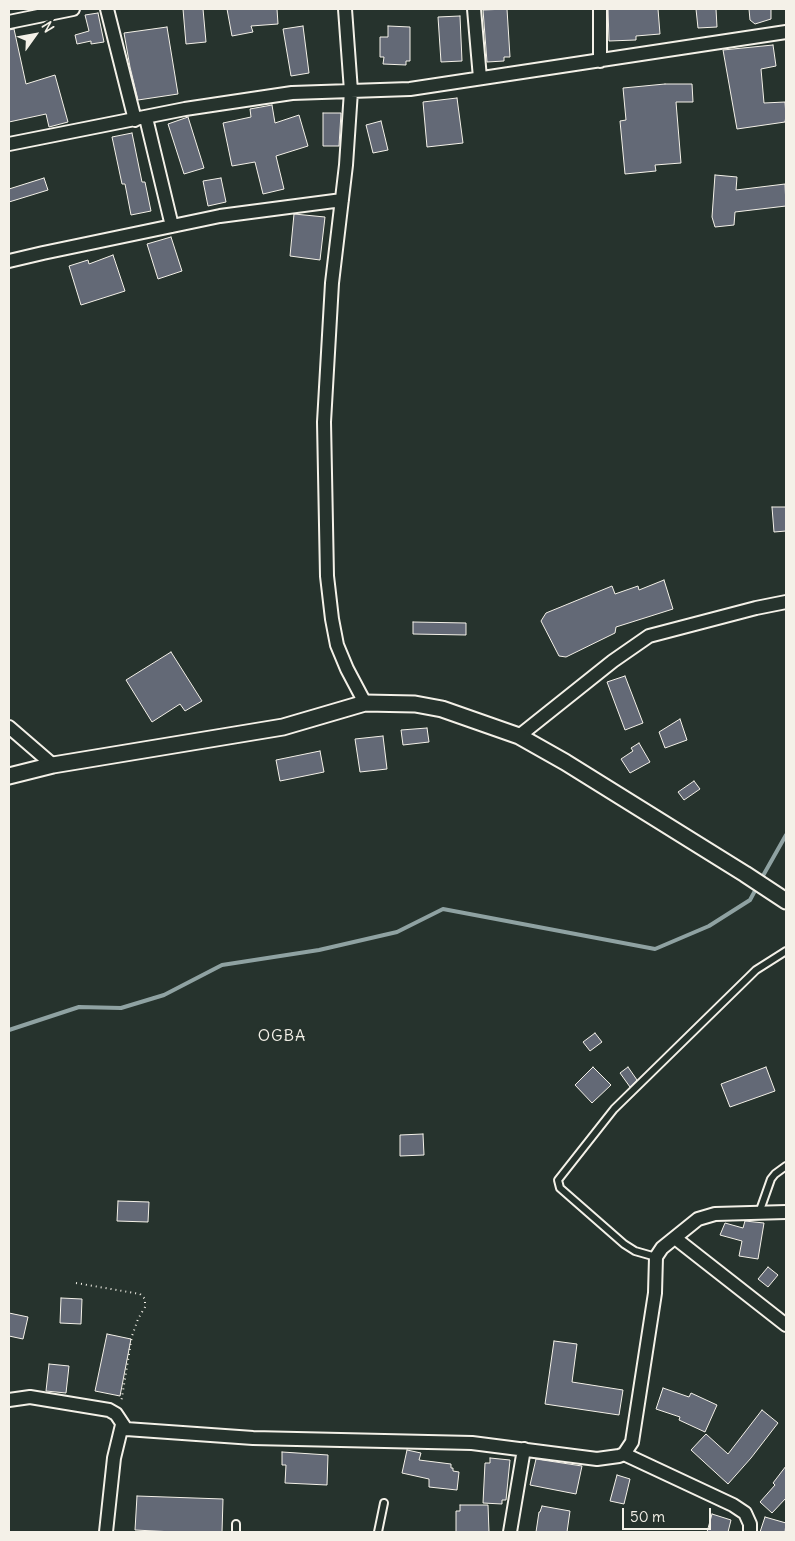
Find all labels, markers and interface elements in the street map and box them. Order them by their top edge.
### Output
north arrow [10,10,60,60]
text: N [38,18,58,36]
district label: OGBA [257,1026,307,1046]
scale bar [625,1498,714,1530]
text: 50 m [630,1507,665,1526]

